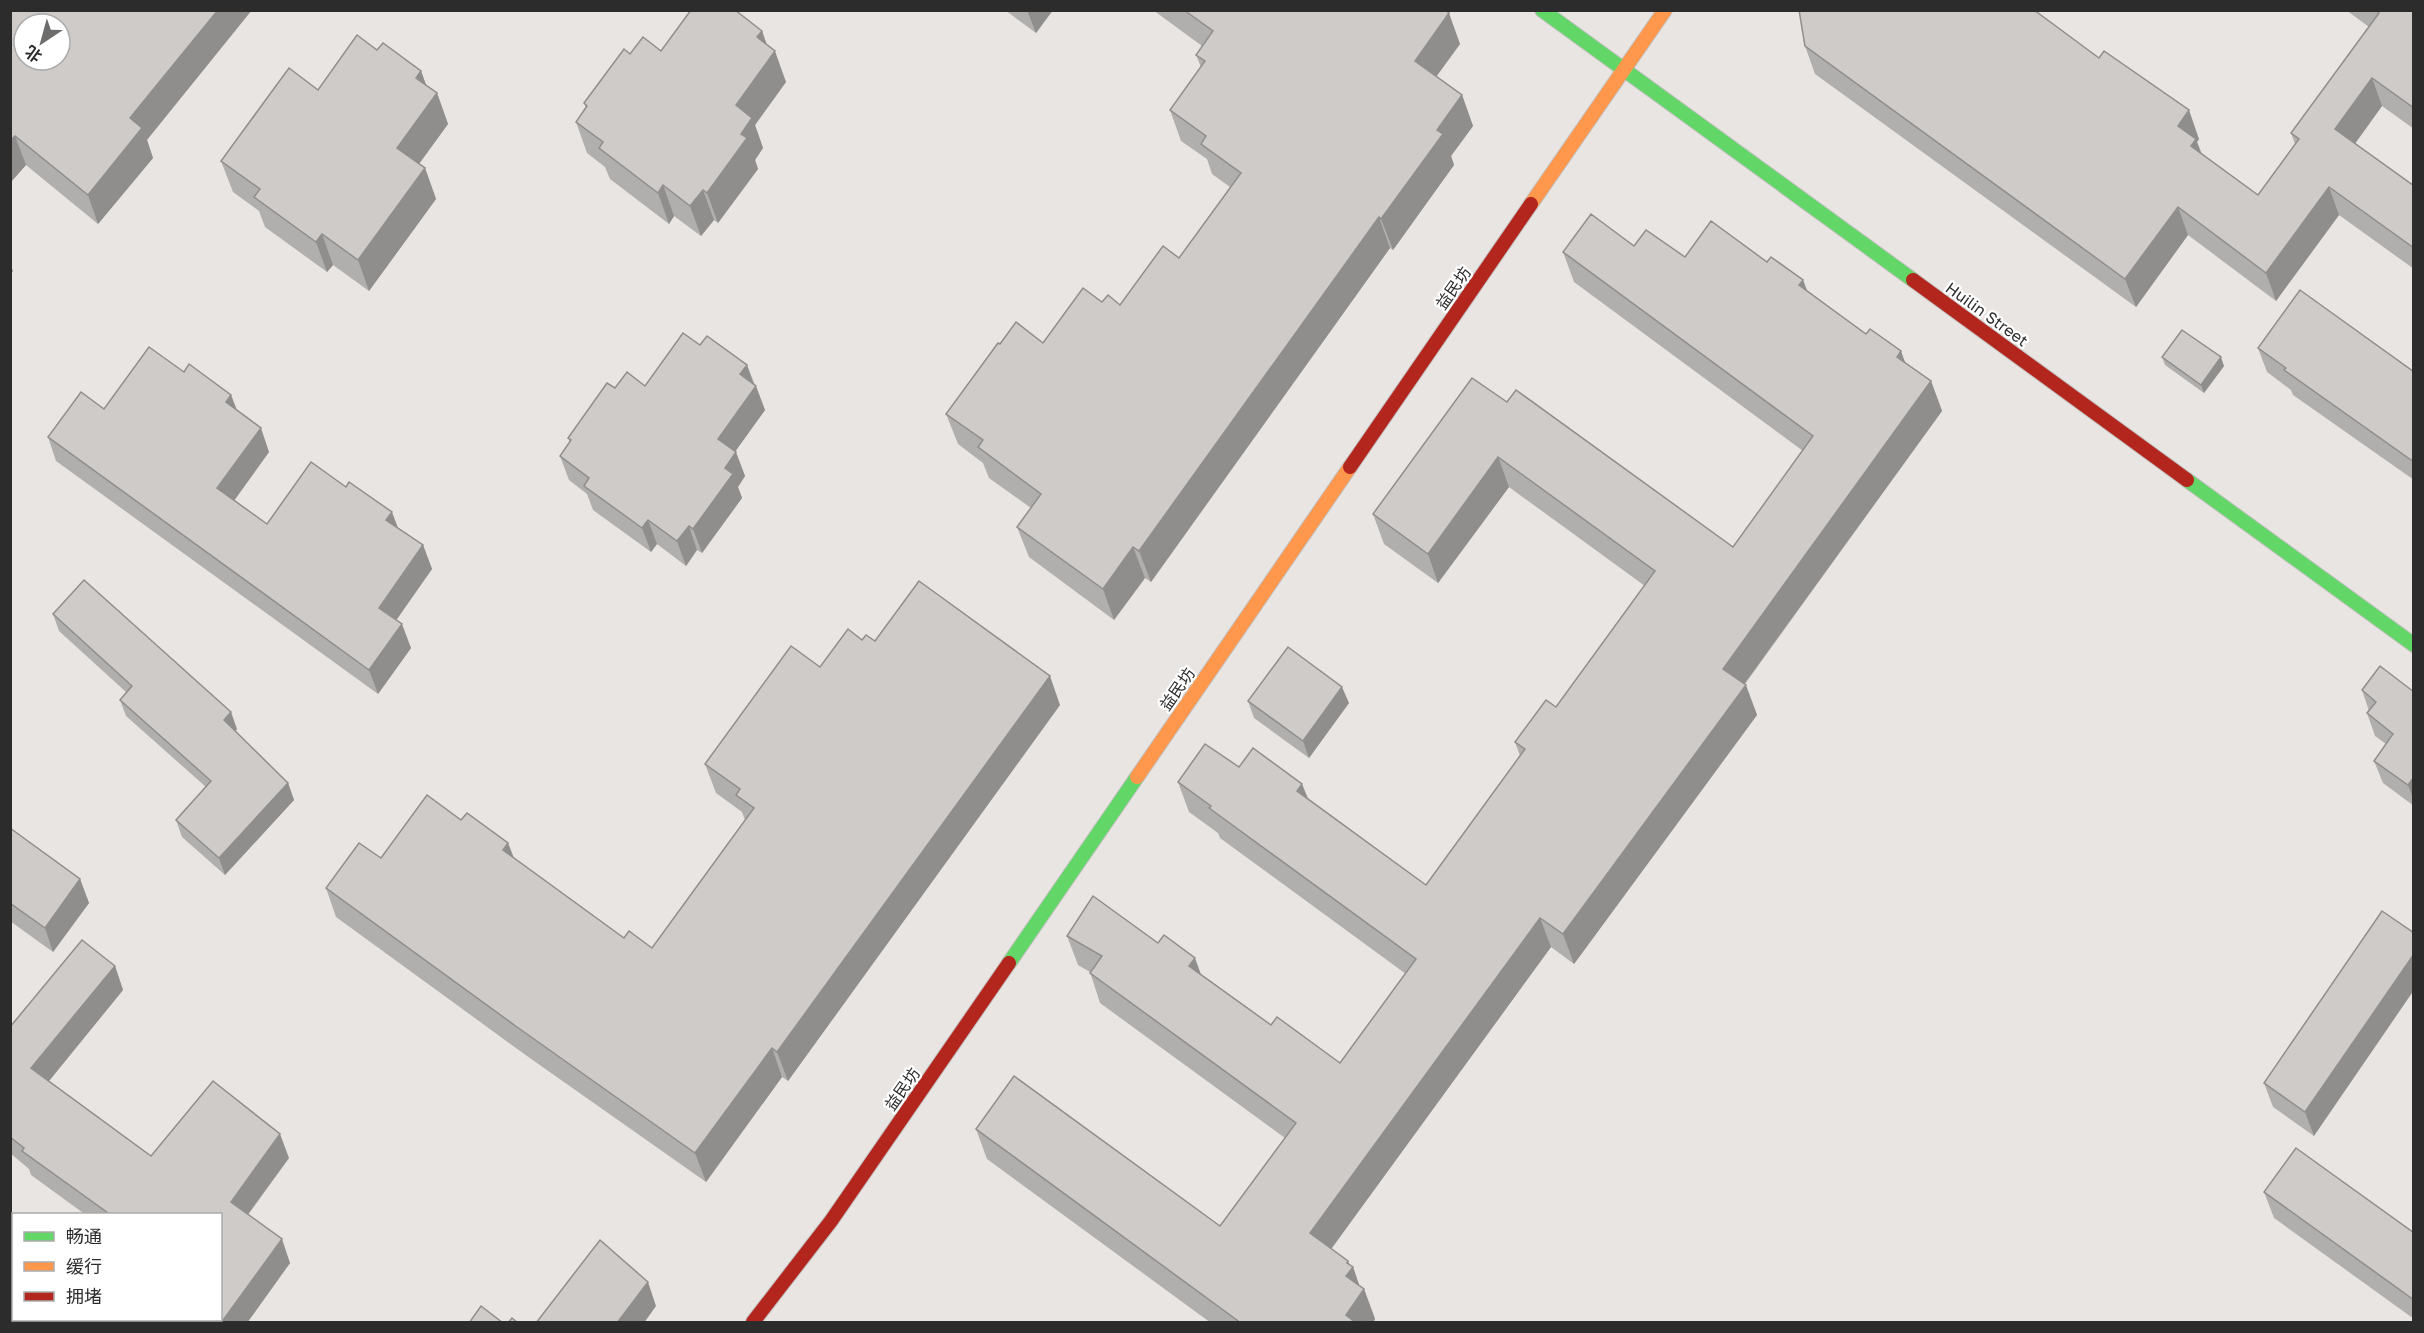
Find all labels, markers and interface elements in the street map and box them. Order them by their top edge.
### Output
north arrow [12,12,72,72]
text: 北 [21,41,46,67]
street label: 益民坊 [1431,263,1475,313]
street label: Huilin Street [1942,277,2032,351]
street label: 益民坊 [1155,664,1199,714]
street label: 益民坊 [880,1064,924,1114]
legend [12,1213,222,1321]
text: 畅通 [66,1225,102,1247]
text: 缓行 [66,1255,102,1277]
text: 拥堵 [66,1285,102,1307]

